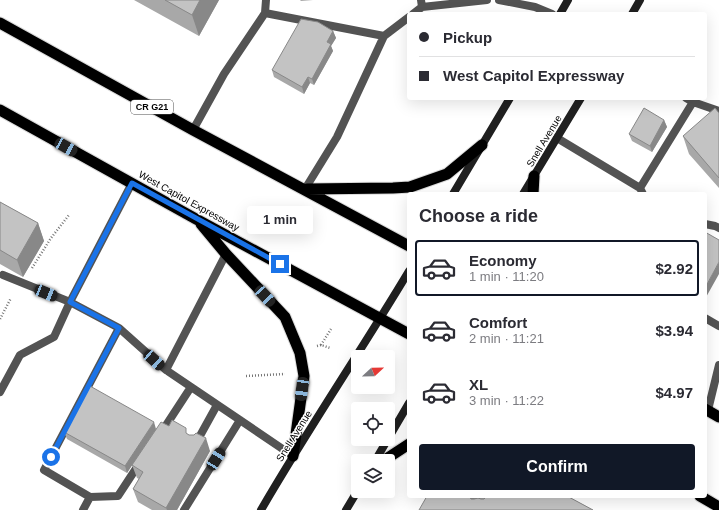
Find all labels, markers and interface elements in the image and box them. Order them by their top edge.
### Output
text: Pickup [443,29,492,46]
text: West Capitol Expressway [443,67,624,84]
road number: CR G21 [131,100,173,114]
street label: Snell Avenue [524,113,564,169]
car [53,136,79,158]
street label: West Capitol Expressway [137,169,241,233]
callout: 1 min [247,206,313,234]
text: Choose a ride [419,206,538,226]
text: 1 min [263,212,297,227]
icon: car [421,250,457,286]
text: Economy [469,252,537,269]
route end [271,255,289,273]
text: $2.92 [655,260,693,277]
text: 1 min · 11:20 [469,269,544,284]
car [33,283,59,303]
car [252,283,278,309]
icon: car [421,312,457,348]
text: Comfort [469,314,527,331]
text: $3.94 [655,322,693,339]
text: 2 min · 11:21 [469,331,544,346]
car [141,348,167,372]
north arrow [351,350,395,394]
map controls [351,350,395,498]
icon: car [421,374,457,410]
car [294,376,310,402]
text: XL [469,376,488,393]
text: $4.97 [655,384,693,401]
text: 3 min · 11:22 [469,393,544,408]
button: locate [351,402,395,446]
street label: Snell Avenue [274,408,314,464]
button: Confirm [419,444,695,490]
car [205,446,227,472]
route start [42,448,60,466]
button: layers [351,454,395,498]

